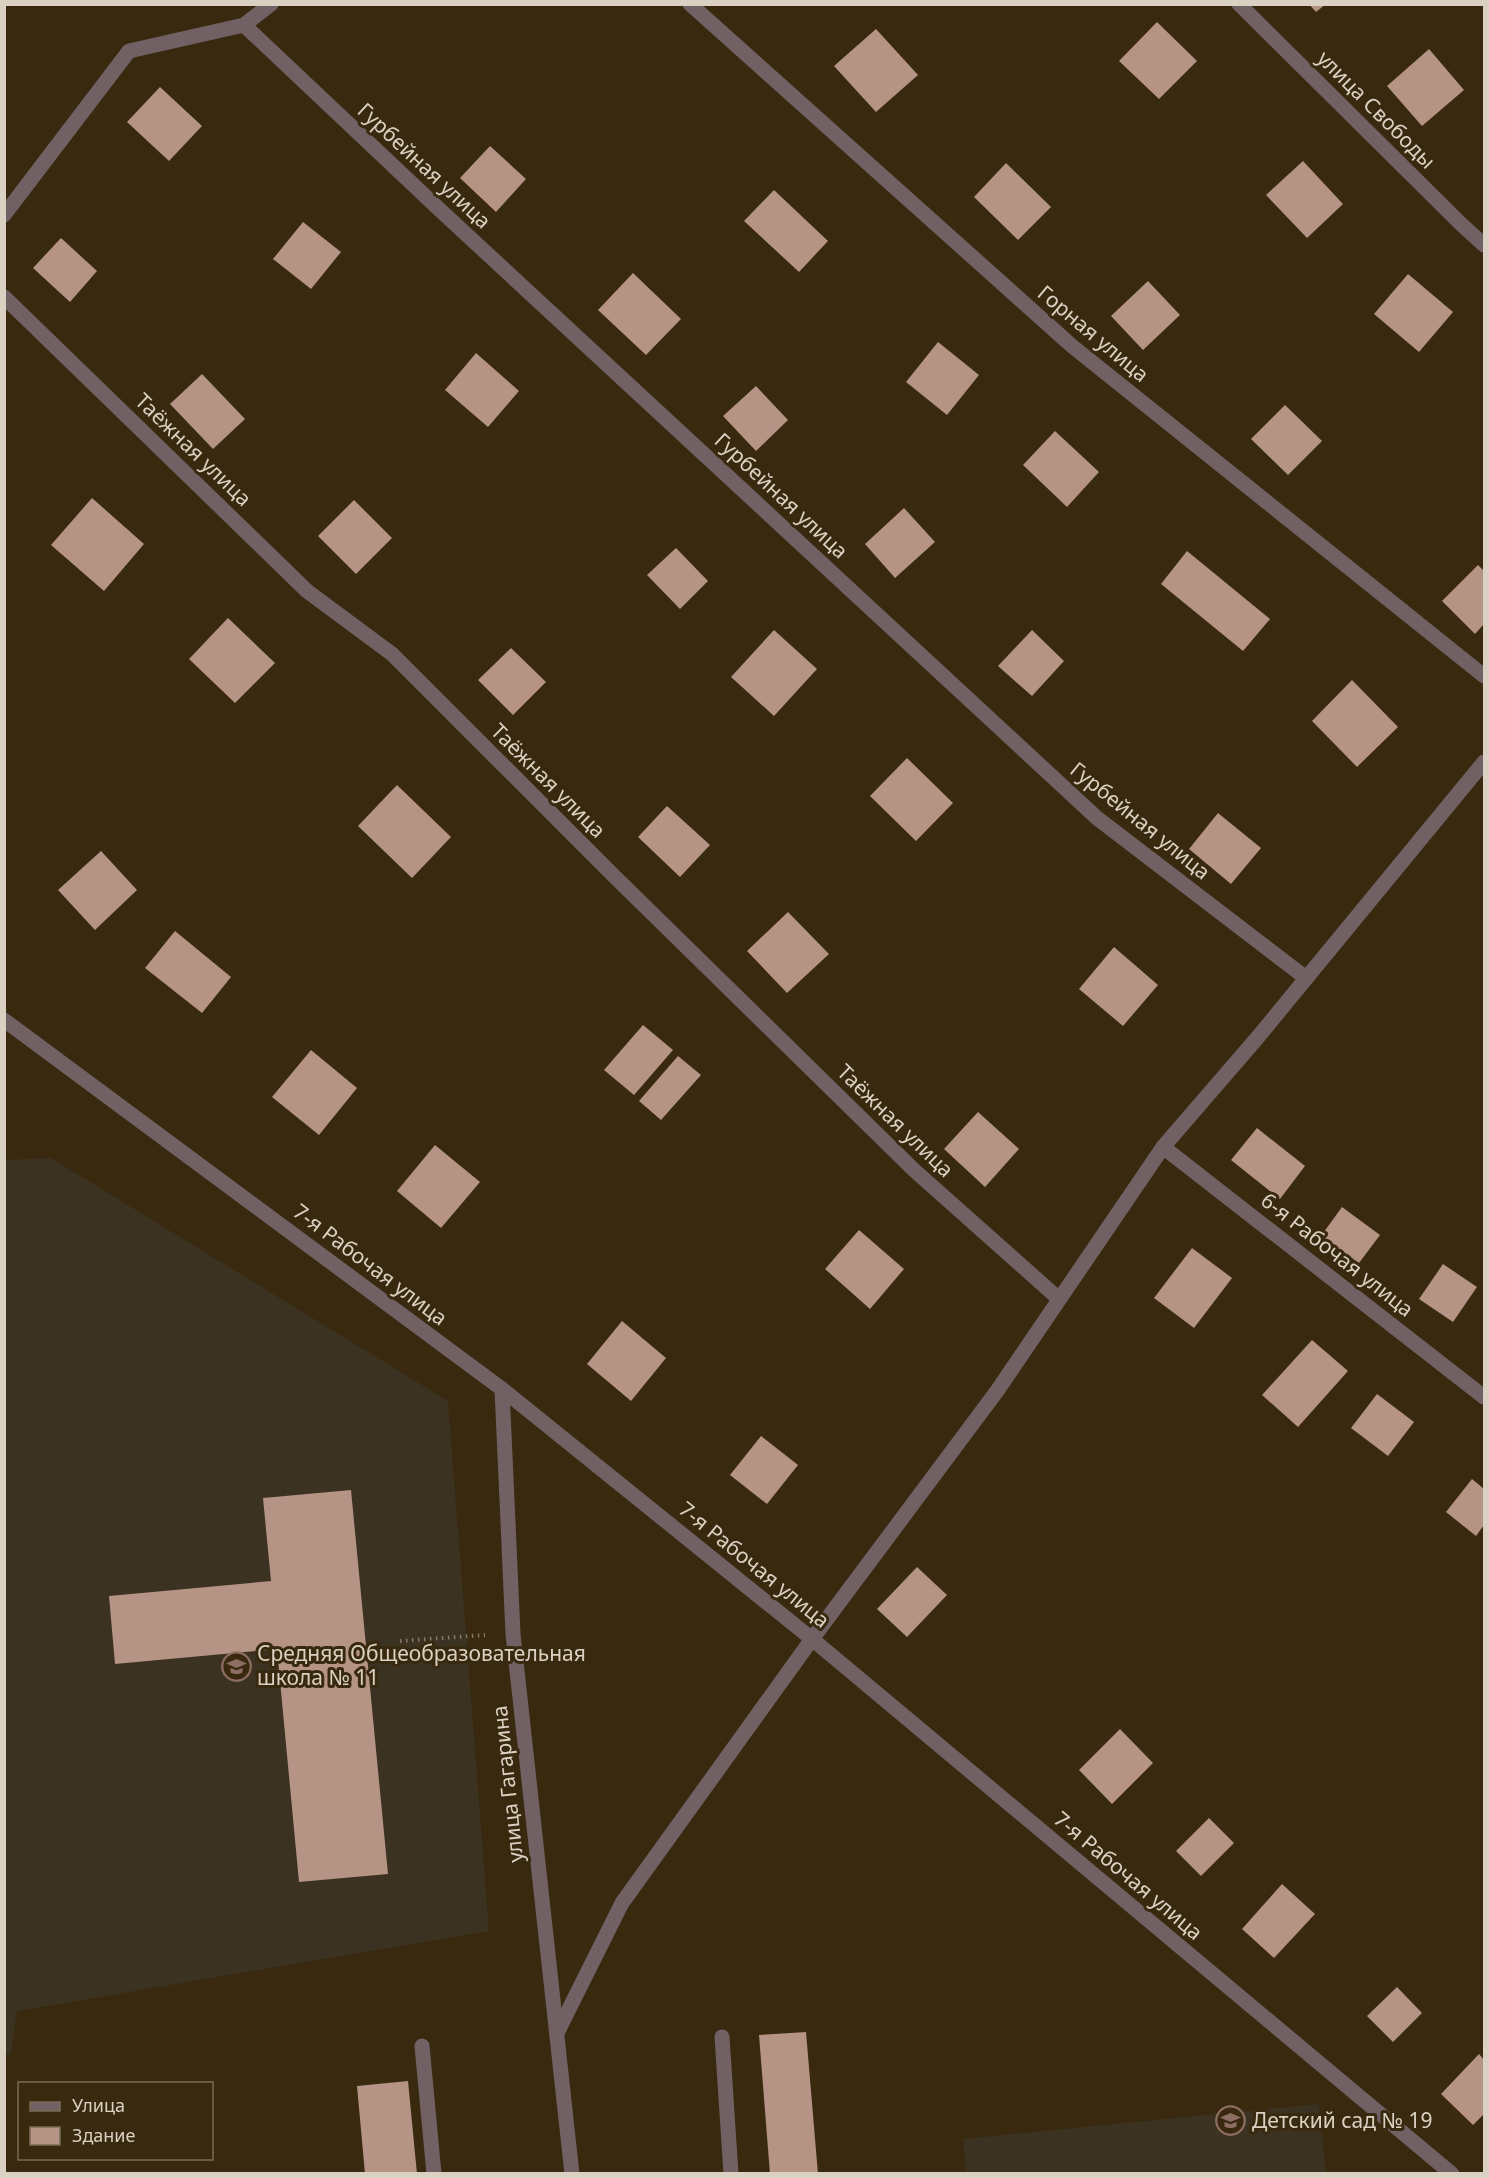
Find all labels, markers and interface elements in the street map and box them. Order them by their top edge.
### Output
street label: улица Свободы [1312,44,1442,174]
street label: Гурбейная улица [352,96,497,234]
street label: Горная улица [1032,279,1155,388]
street label: Таёжная улица [130,387,258,512]
street label: Гурбейная улица [709,426,854,564]
street label: Таёжная улица [485,717,612,844]
street label: Гурбейная улица [1065,755,1216,885]
street label: Таёжная улица [832,1058,960,1183]
street label: 6-я Рабочая улица [1256,1186,1420,1323]
street label: 7-я Рабочая улица [288,1197,453,1331]
street label: 7-я Рабочая улица [673,1495,836,1634]
place label: Средняя Общеобразовательная школа № 11 [257,1639,586,1691]
school or university icon: Средняя Общеобразовательная школа № 11 [220,1650,252,1682]
street label: улица Гагарина [485,1704,529,1864]
street label: 7-я Рабочая улица [1048,1805,1209,1946]
legend [18,2082,213,2160]
text: Улица [72,2093,125,2117]
school or university icon: Детский сад № 19 [1215,2105,1247,2137]
place label: Детский сад № 19 [1252,2106,1432,2134]
text: Здание [72,2123,136,2147]

